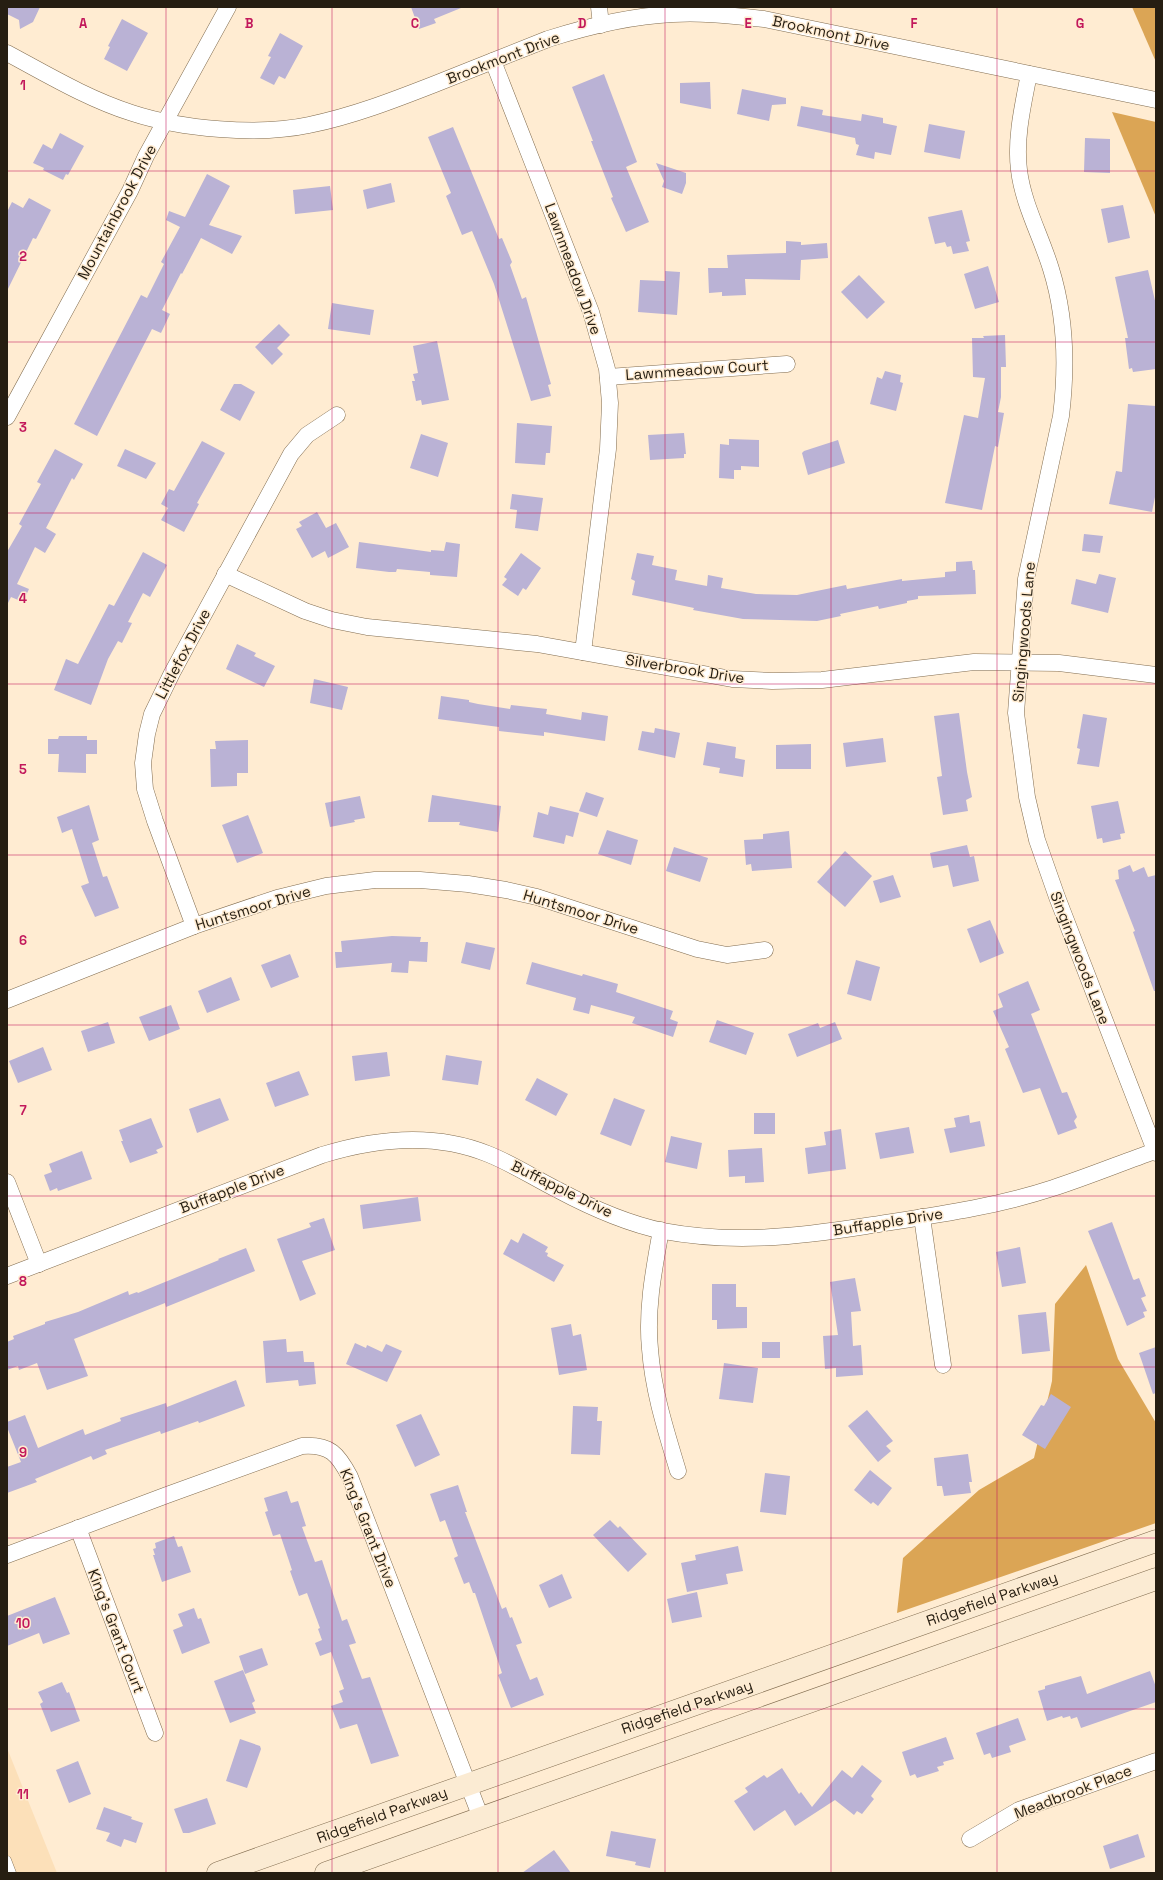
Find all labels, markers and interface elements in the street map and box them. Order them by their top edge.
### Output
street label: Brookmont Drive [771,11,892,54]
text: A [79,15,88,32]
text: B [245,15,254,32]
text: C [411,15,419,32]
text: D [578,15,587,32]
text: E [744,15,752,32]
text: F [911,15,918,32]
text: G [1076,15,1084,32]
street label: Brookmont Drive [444,27,562,88]
text: 1 [20,77,26,94]
street label: Mountainbrook Drive [73,141,160,283]
street label: Lawnmeadow Drive [541,200,606,337]
text: 2 [19,248,27,265]
street label: Lawnmeadow Court [625,355,769,384]
text: 3 [19,419,27,436]
street label: Singingwoods Lane [1008,561,1039,703]
text: 4 [19,590,27,607]
street label: Littlefox Drive [151,605,214,702]
street label: Silverbrook Drive [624,650,746,687]
text: 5 [19,761,27,778]
street label: Huntsmoor Drive [193,881,313,934]
street label: Huntsmoor Drive [521,885,641,938]
street label: Singingwoods Lane [1046,889,1115,1027]
text: 6 [19,932,27,949]
text: 7 [19,1102,27,1119]
street label: Buffapple Drive [508,1156,616,1221]
street label: Buffapple Drive [177,1160,287,1217]
street label: Buffapple Drive [832,1203,944,1240]
text: 8 [19,1273,27,1290]
text: 9 [19,1444,27,1461]
street label: King's Grant Drive [336,1466,401,1590]
street label: King's Grant Court [84,1566,149,1696]
street label: Ridgefield Parkway [924,1567,1060,1630]
text: 10 [16,1615,30,1632]
street label: Ridgefield Parkway [619,1675,755,1738]
street label: Meadbrook Place [1011,1760,1134,1823]
street label: Ridgefield Parkway [314,1782,450,1847]
text: 11 [17,1786,29,1803]

